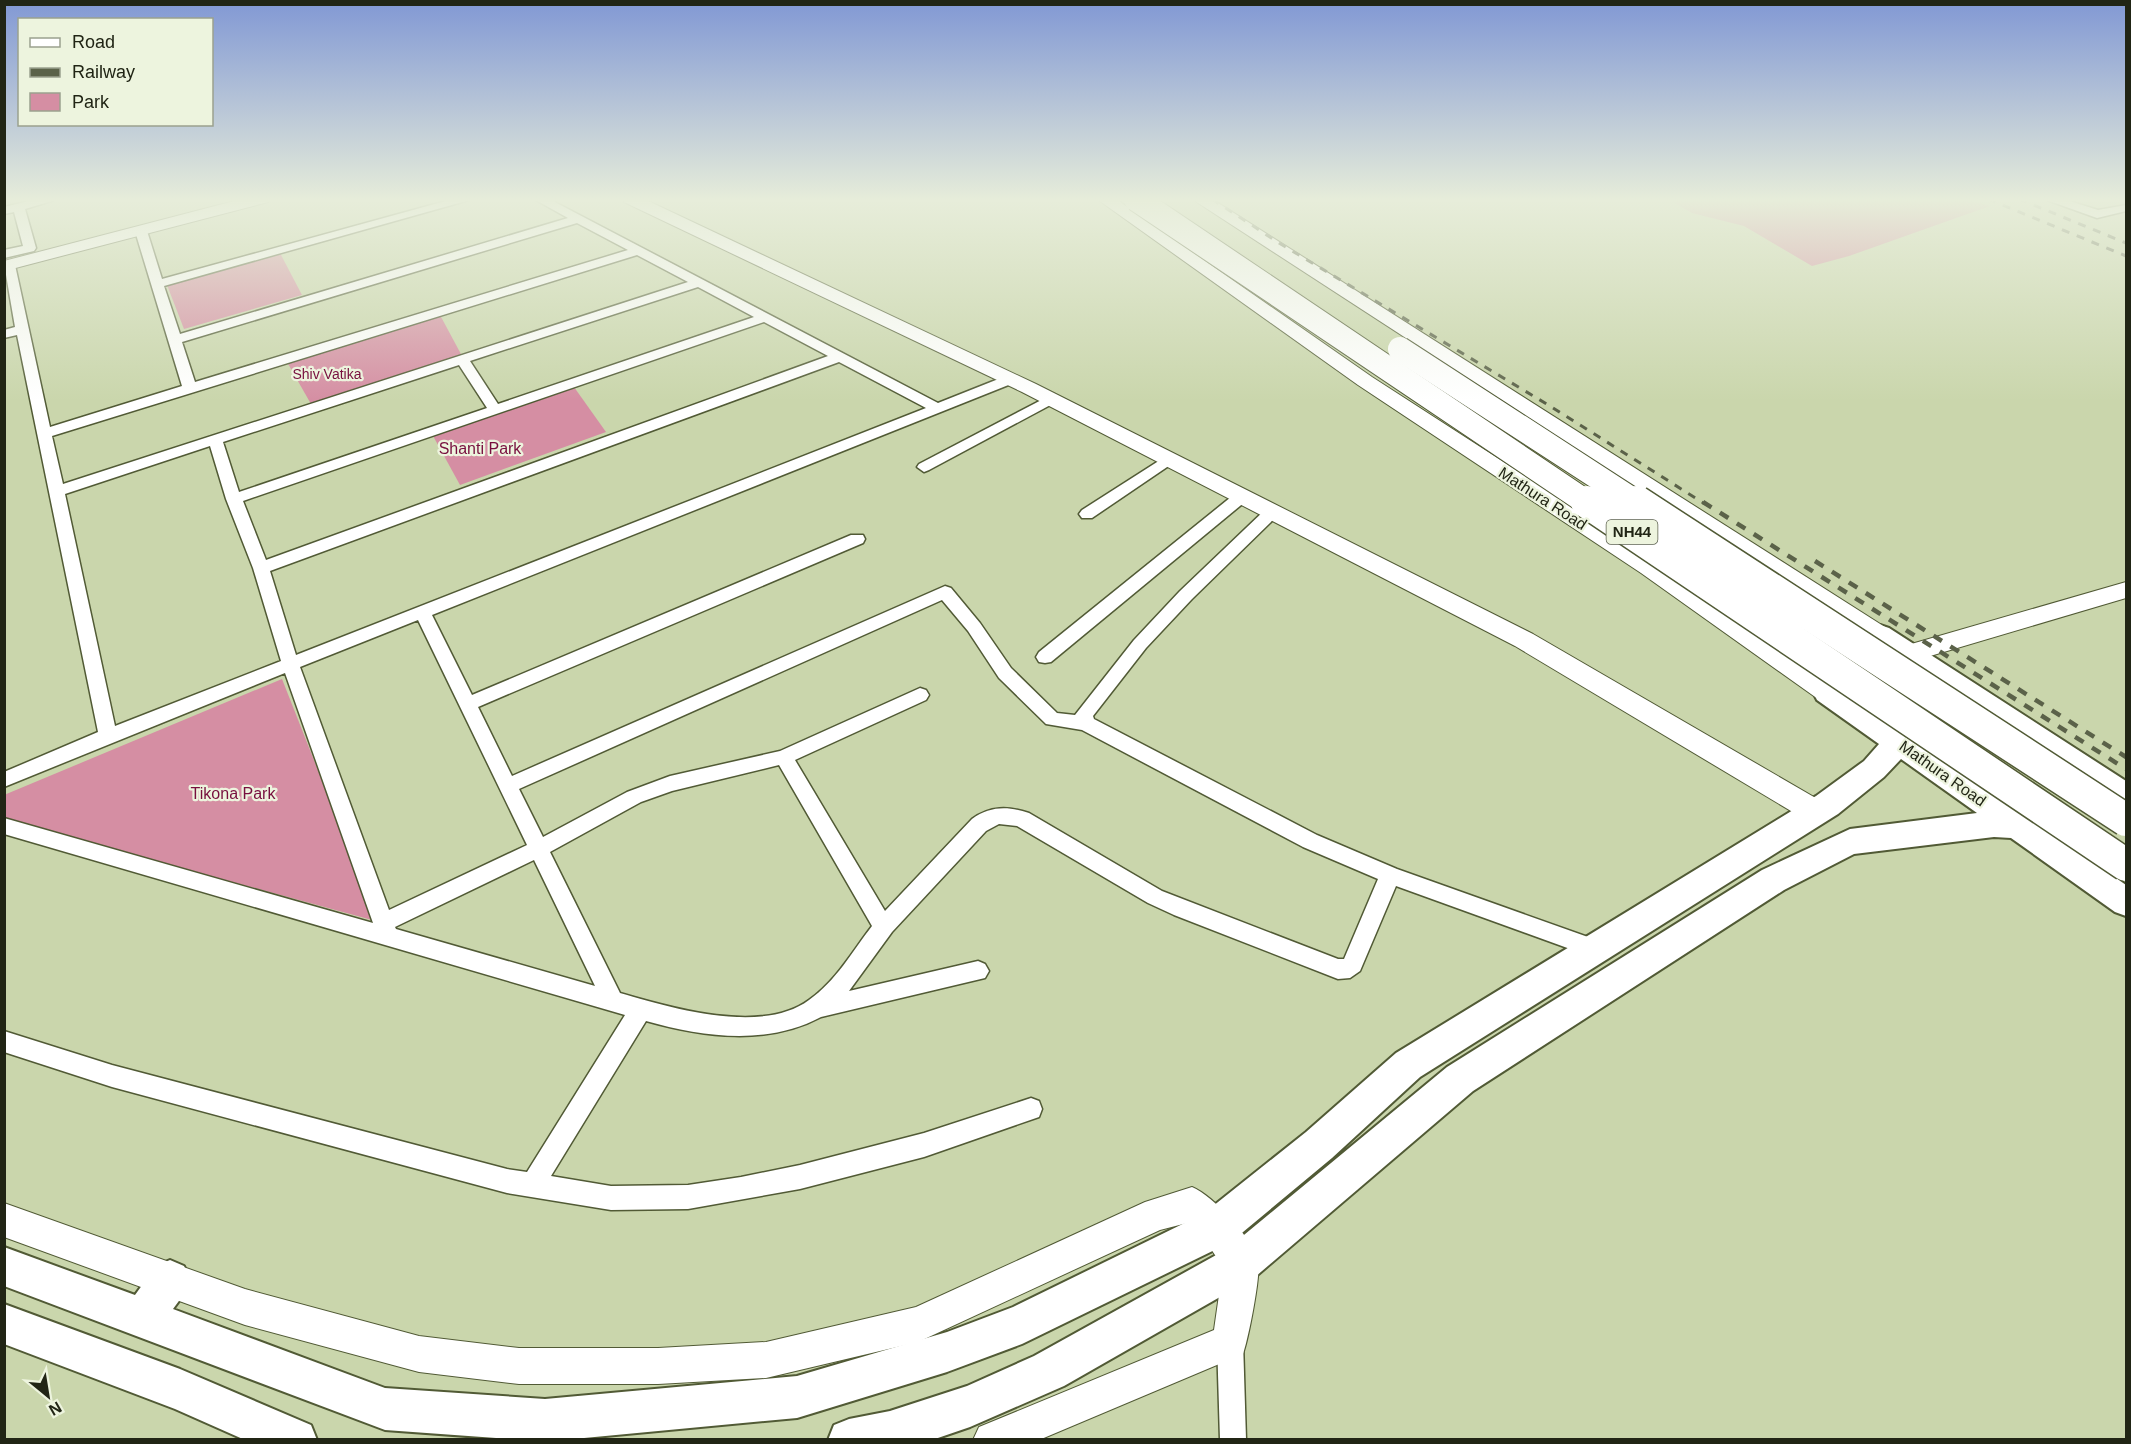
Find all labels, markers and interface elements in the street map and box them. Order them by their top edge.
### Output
legend [18,18,213,126]
text: Road [72,32,115,52]
text: Railway [72,62,135,82]
text: Park [72,92,110,112]
park label: Shiv Vatika [293,366,362,382]
park label: Shanti Park [439,440,522,457]
street label: Mathura Road [1496,464,1590,533]
road number: NH44 [1606,520,1658,544]
street label: Mathura Road [1896,737,1989,809]
park label: Tikona Park [191,785,276,802]
north arrow [18,1366,78,1426]
text: N [46,1398,65,1419]

